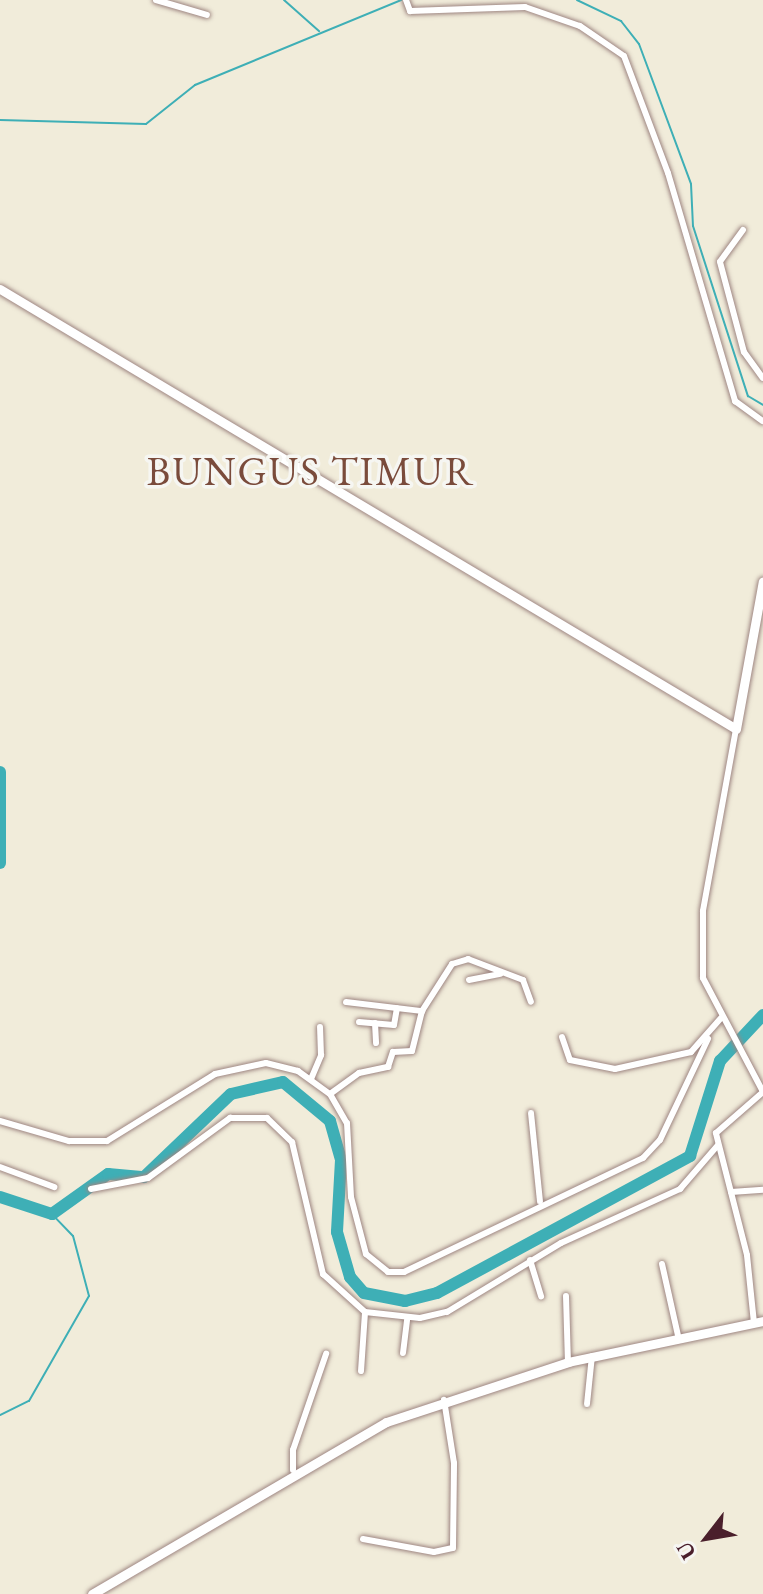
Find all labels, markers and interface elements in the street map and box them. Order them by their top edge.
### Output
district label: BUNGUS TIMUR [147,447,475,495]
north arrow [667,1498,747,1578]
text: U [669,1536,703,1565]

